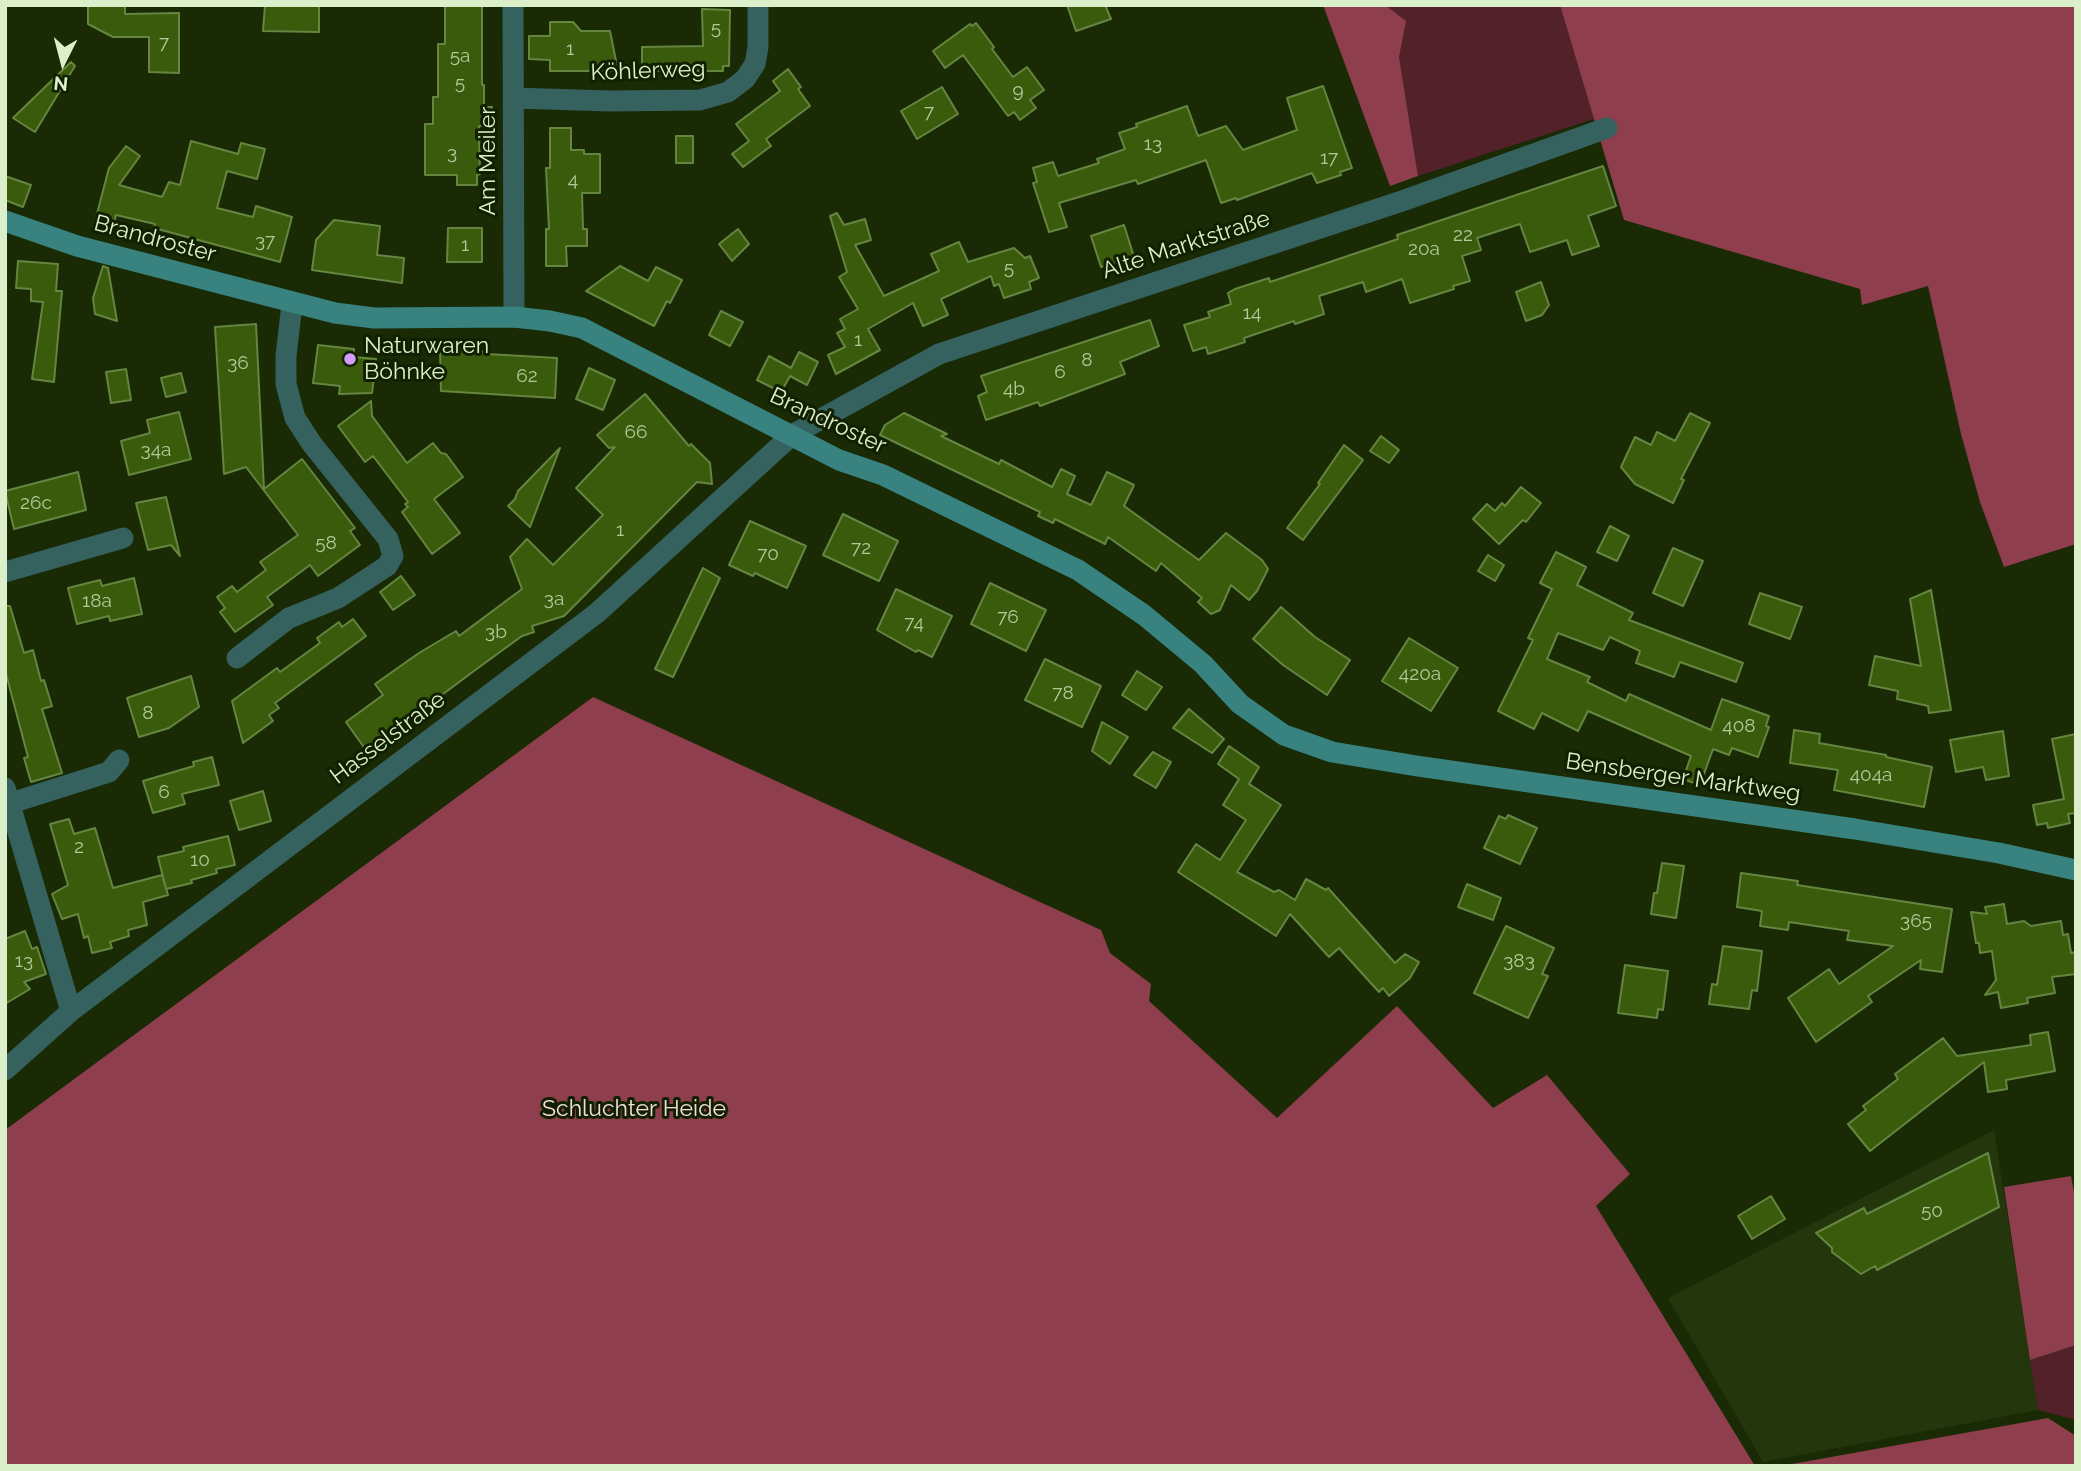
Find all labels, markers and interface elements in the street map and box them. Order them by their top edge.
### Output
house number: 5 [711,17,721,39]
north arrow [28,28,98,98]
house number: 7 [159,32,169,54]
house number: 1 [566,38,574,60]
house number: 5a [450,45,470,67]
street label: Köhlerweg [590,55,706,87]
text: N [52,72,69,96]
house number: 5 [455,72,465,94]
house number: 9 [1012,80,1024,102]
house number: 7 [924,101,934,123]
street label: Am Meiler [474,107,502,215]
house number: 13 [1144,133,1162,155]
house number: 3 [447,142,457,164]
house number: 17 [1320,147,1338,169]
house number: 4 [568,169,578,191]
street label: Alte Marktstraße [1099,205,1273,285]
street label: Brandroster [91,209,219,269]
house number: 22 [1453,224,1473,246]
house number: 37 [255,230,275,252]
house number: 1 [461,234,469,256]
house number: 20a [1408,238,1440,260]
house number: 5 [1004,257,1014,279]
house number: 14 [1243,302,1261,324]
house number: 1 [854,329,862,351]
place label: Naturwaren Böhnke [364,332,489,386]
house number: 8 [1081,349,1093,371]
marker: Naturwaren Böhnke [342,351,358,367]
house number: 36 [227,352,249,374]
house number: 6 [1054,361,1066,383]
house number: 62 [516,365,538,387]
house number: 4b [1003,378,1025,400]
street label: Brandroster [765,382,891,460]
house number: 66 [625,421,647,443]
house number: 34a [141,439,171,461]
house number: 26c [20,492,52,514]
house number: 1 [616,519,624,541]
house number: 58 [315,532,337,554]
house number: 72 [851,537,871,559]
house number: 70 [757,543,779,565]
house number: 3a [544,588,564,610]
house number: 18a [82,590,112,612]
house number: 76 [997,606,1019,628]
house number: 74 [904,612,924,634]
house number: 3b [485,621,507,643]
house number: 420a [1399,663,1441,685]
house number: 78 [1052,682,1074,704]
street label: Hasselstraße [325,686,451,790]
house number: 8 [142,702,154,724]
house number: 408 [1722,715,1756,737]
street label: Bensberger Marktweg [1564,748,1802,808]
house number: 404a [1850,764,1892,786]
house number: 6 [158,781,170,803]
house number: 2 [74,836,84,858]
house number: 10 [190,849,210,871]
house number: 365 [1900,910,1932,932]
house number: 13 [15,950,33,972]
house number: 383 [1503,950,1535,972]
park label: Schluchter Heide [542,1095,726,1123]
house number: 50 [1921,1200,1943,1222]

